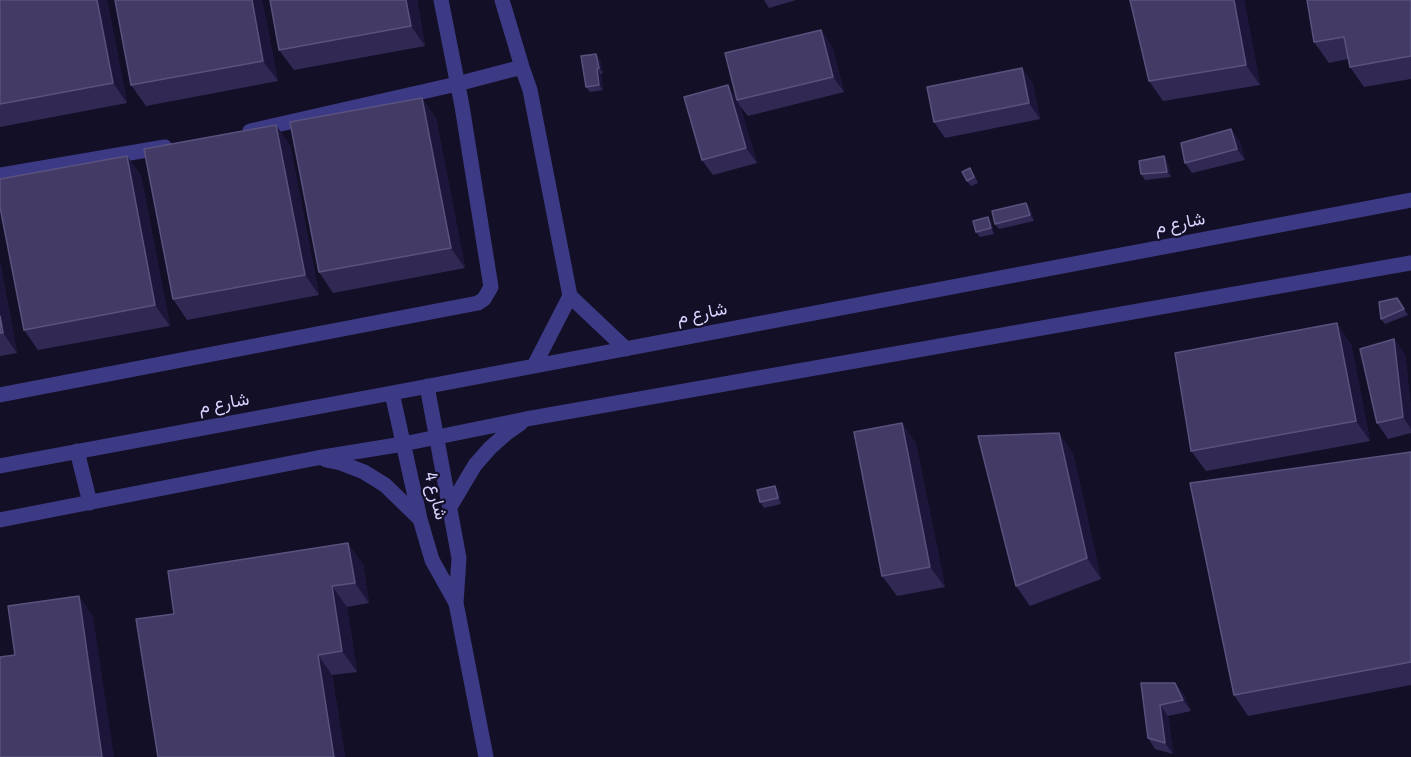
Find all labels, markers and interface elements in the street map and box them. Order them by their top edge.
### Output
street label: شارع م [1153,209,1207,239]
street label: شارع م [675,299,729,329]
street label: شارع م [197,389,251,419]
street label: شارع 4 [419,470,451,522]

